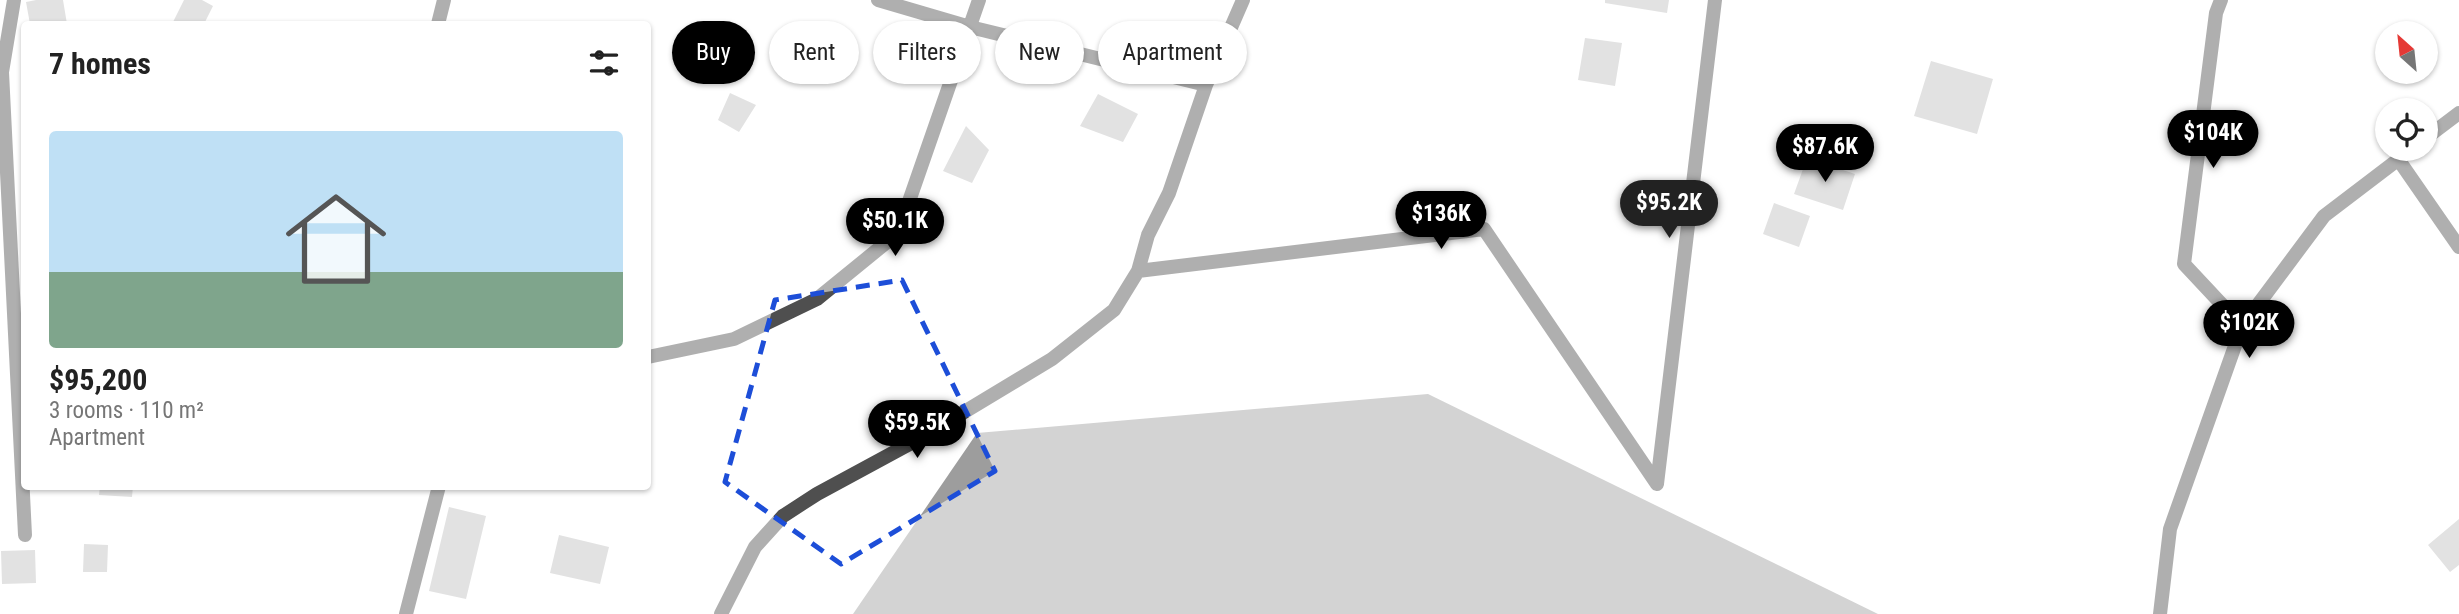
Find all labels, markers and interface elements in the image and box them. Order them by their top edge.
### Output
chip: Buy [672,21,755,84]
chip: Rent [769,21,859,84]
chip: Filters [873,21,981,84]
chip: New [995,21,1084,84]
chip: Apartment [1098,21,1247,84]
north arrow [2375,21,2438,84]
map controls [2375,21,2438,161]
icon: filters [585,44,623,82]
text: 7 homes [49,46,151,81]
button: locate [2375,98,2438,161]
pin: $104K [2164,110,2262,170]
text: $104K [2183,119,2243,146]
pin: $87.6K [1768,124,1882,184]
text: $87.6K [1792,133,1858,160]
icon: home [273,176,399,302]
pin: $95.2K [1612,180,1726,240]
text: $95.2K [1636,189,1702,216]
pin: $136K [1392,191,1490,251]
pin: $50.1K [838,198,952,258]
text: $136K [1411,200,1471,227]
text: $50.1K [862,207,928,234]
pin: $102K [2200,300,2298,360]
text: $102K [2219,309,2279,336]
text: $95,200 [49,362,147,397]
text: 3 rooms · 110 m² [49,397,204,424]
pin: $59.5K [860,400,974,460]
text: $59.5K [884,409,950,436]
text: Apartment [49,424,145,451]

